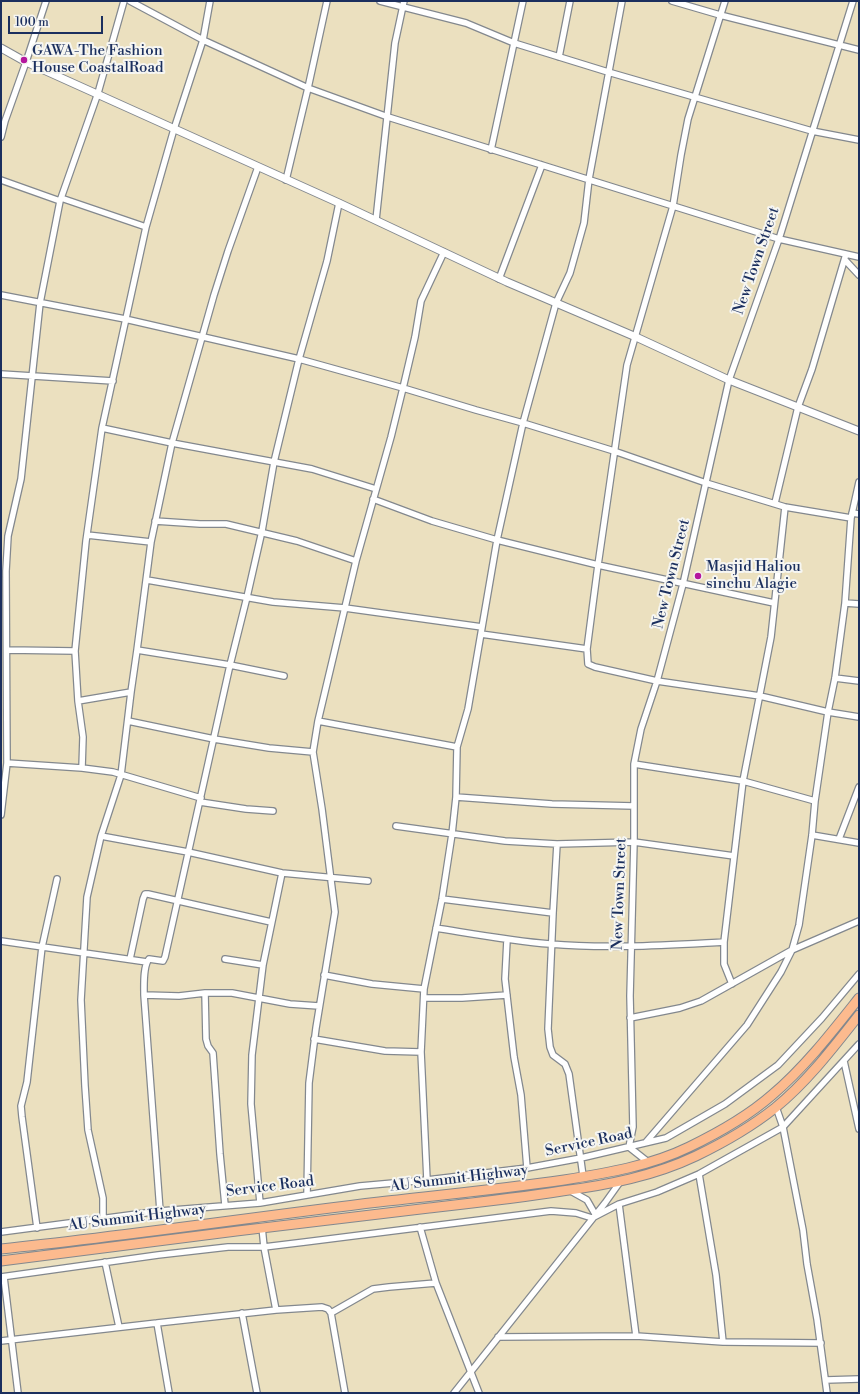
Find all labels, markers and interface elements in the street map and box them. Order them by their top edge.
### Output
scale bar [10,8,105,34]
text: 100 m [15,15,49,30]
place label: GAWA-The Fashion House CoastalRoad [32,42,164,77]
marker: GAWA-The Fashion House CoastalRoad [19,55,29,65]
street label: New Town Street [730,205,784,317]
street label: New Town Street [650,517,694,631]
place label: Masjid Haliou sinchu Alagie [706,558,801,593]
marker: Masjid Haliou sinchu Alagie [693,571,703,581]
street label: New Town Street [609,838,631,950]
street label: Service Road [544,1125,634,1161]
street label: AU Summit Highway [389,1162,529,1196]
street label: Service Road [225,1173,315,1201]
street label: AU Summit Highway [67,1201,207,1235]

